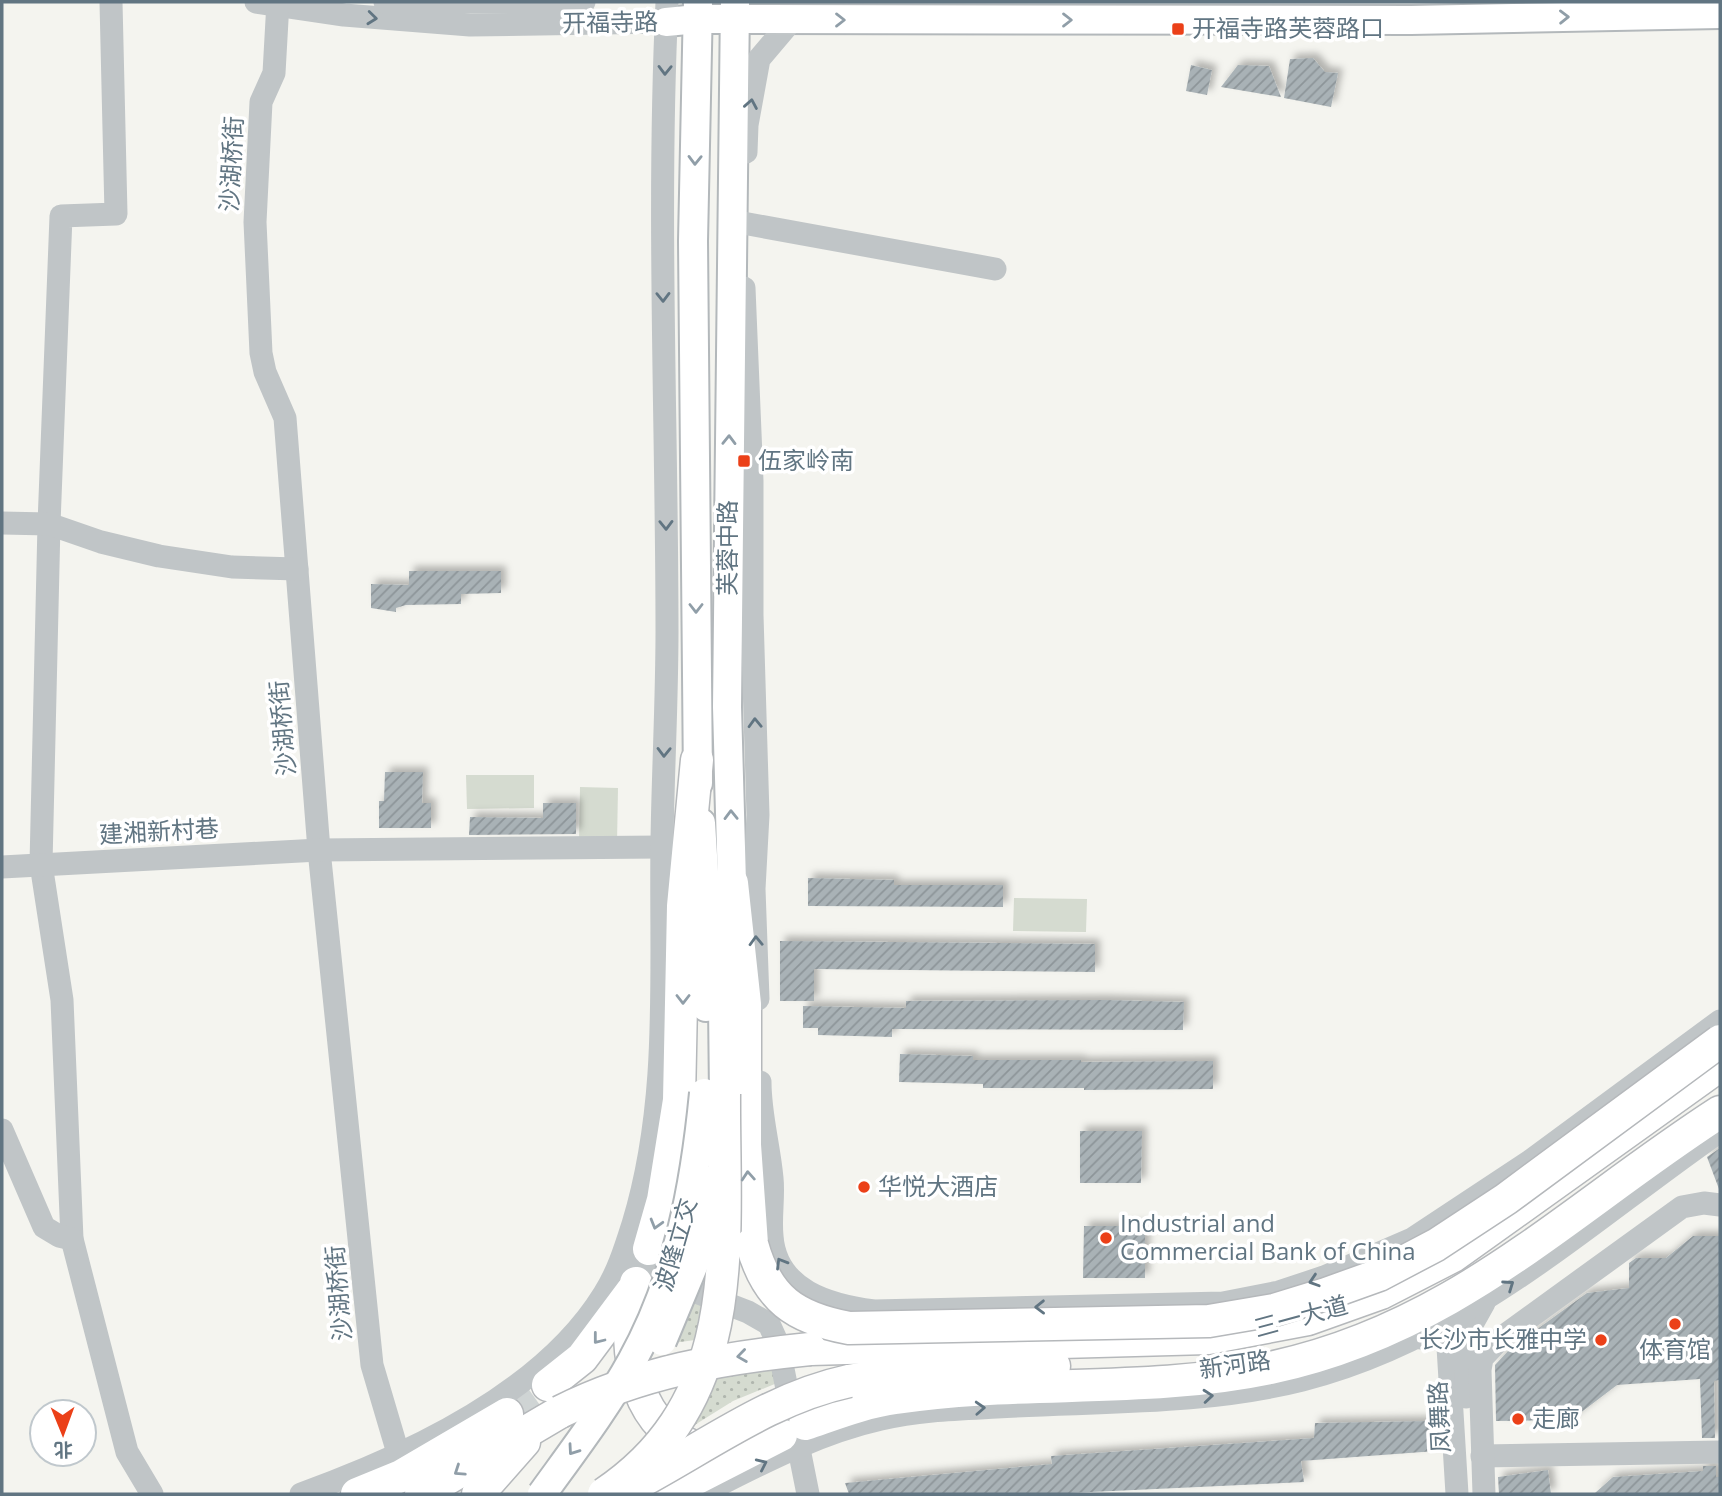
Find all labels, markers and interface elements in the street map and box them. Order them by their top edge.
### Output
street label: 开福寺路 [562,4,658,39]
one-way arrow [1559,9,1570,25]
one-way arrow [367,10,378,25]
place label: 开福寺路芙蓉路口 [1192,11,1384,44]
one-way arrow [835,12,845,28]
one-way arrow [1062,12,1073,28]
marker: 开福寺路芙蓉路口 [1170,21,1186,37]
one-way arrow [658,65,673,76]
one-way arrow [743,98,758,110]
street label: 沙湖桥街 [212,115,249,213]
one-way arrow [687,156,703,166]
one-way arrow [655,293,671,303]
one-way arrow [721,435,736,446]
place label: 伍家岭南 [758,443,854,476]
marker: 伍家岭南 [736,453,752,469]
street label: 芙蓉中路 [710,500,743,596]
one-way arrow [658,520,674,531]
one-way arrow [688,604,704,614]
street label: 沙湖桥街 [261,679,302,777]
one-way arrow [747,717,763,727]
one-way arrow [656,748,672,758]
one-way arrow [723,809,739,819]
street label: 建湘新村巷 [98,811,220,850]
one-way arrow [748,935,764,946]
one-way arrow [675,994,691,1005]
place label: 华悦大酒店 [878,1169,998,1202]
one-way arrow [740,1170,755,1181]
marker: 华悦大酒店 [856,1179,872,1195]
street label: 波隆立交 [645,1194,704,1295]
place label: Industrial and Commercial Bank of China [1120,1206,1416,1267]
one-way arrow [650,1218,665,1230]
marker: Industrial and Commercial Bank of China [1098,1230,1114,1246]
street label: 沙湖桥街 [317,1244,358,1342]
one-way arrow [776,1258,789,1271]
one-way arrow [1308,1272,1320,1287]
one-way arrow [1501,1280,1514,1293]
street label: 三一大道 [1250,1287,1351,1344]
one-way arrow [1035,1300,1046,1315]
marker: 体育馆 [1667,1316,1683,1332]
place label: 长沙市长雅中学 [1419,1322,1587,1355]
one-way arrow [593,1332,606,1344]
marker: 长沙市长雅中学 [1593,1332,1609,1348]
place label: 体育馆 [1639,1332,1711,1365]
street label: 新河路 [1197,1342,1273,1385]
one-way arrow [736,1349,748,1364]
street label: 凤舞路 [1420,1380,1457,1454]
one-way arrow [1202,1389,1213,1404]
north arrow [28,1398,98,1468]
one-way arrow [975,1400,986,1415]
place label: 走廊 [1532,1401,1580,1434]
marker: 走廊 [1510,1411,1526,1427]
text: 北 [54,1437,73,1463]
one-way arrow [569,1442,581,1455]
one-way arrow [755,1458,767,1472]
one-way arrow [453,1463,466,1476]

